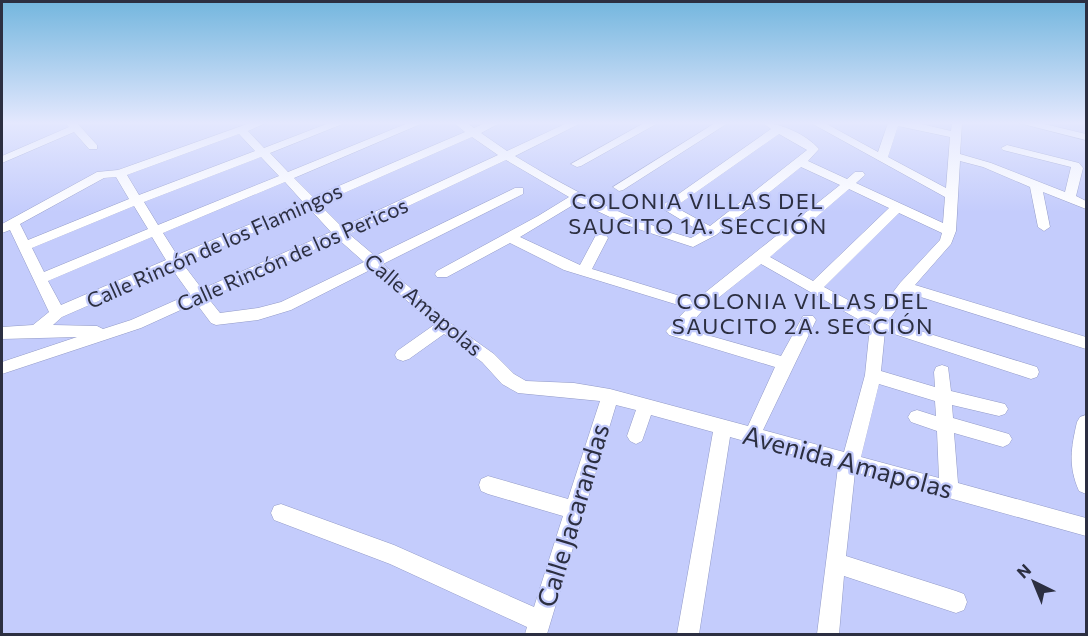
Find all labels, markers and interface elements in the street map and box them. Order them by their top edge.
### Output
street label: Calle Rincón de los Flamingos [82,177,346,313]
district label: COLONIA VILLAS DEL SAUCITO 1A. SECCIÓN [568,187,828,239]
street label: Calle Rincón de los Pericos [173,192,411,316]
street label: Calle Amapolas [360,248,488,360]
district label: COLONIA VILLAS DEL SAUCITO 2A. SECCIÓN [672,287,934,339]
street label: Avenida Amapolas [740,418,956,504]
street label: Calle Jacarandas [529,420,615,610]
north arrow [1004,552,1064,612]
text: N [1013,560,1034,582]

